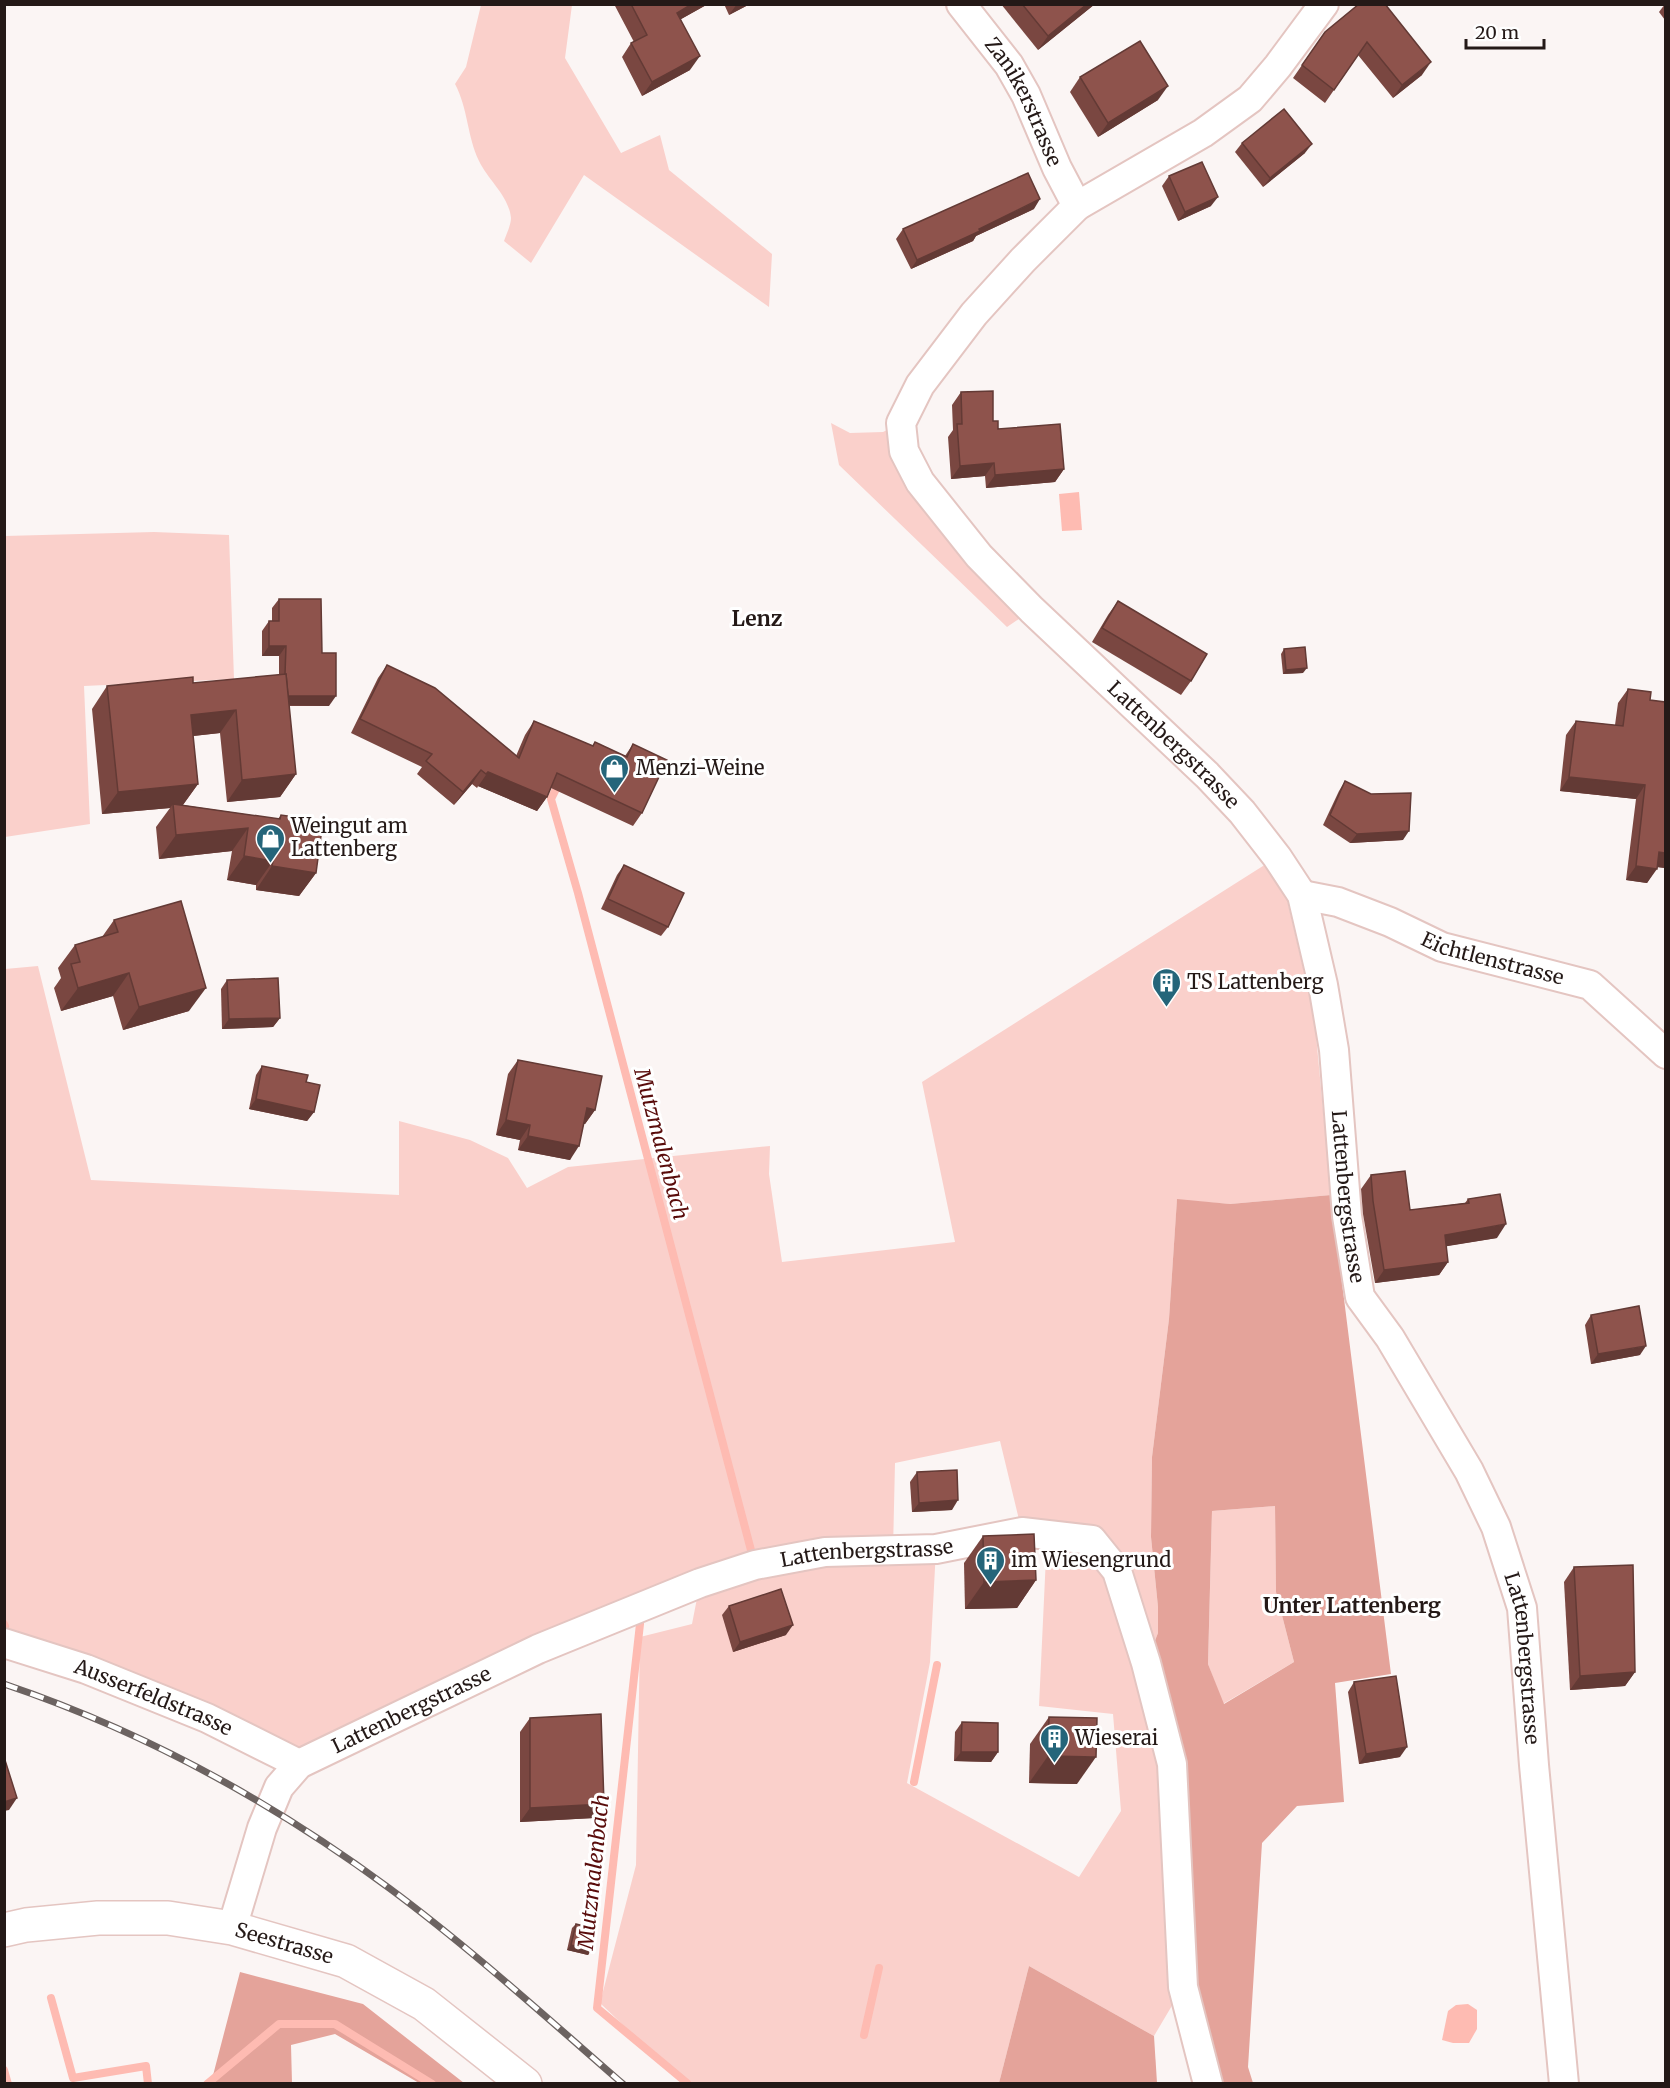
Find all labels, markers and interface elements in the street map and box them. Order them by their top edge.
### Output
scale bar [1466,12,1544,50]
text: 20 m [1475,21,1519,44]
street label: Zanikerstrasse [980,32,1068,170]
district label: Lenz [732,605,783,632]
street label: Lattenbergstrasse [1103,675,1245,814]
shop icon: Menzi-Weine [599,752,631,794]
place label: Menzi-Weine [636,755,764,780]
place label: Weingut am Lattenberg [290,813,408,861]
shop icon: Weingut am Lattenberg [254,822,286,864]
street label: Eichtlenstrasse [1417,926,1567,990]
building icon: TS Lattenberg [1150,966,1182,1008]
place label: TS Lattenberg [1187,969,1324,994]
water label: Mutzmalenbach [628,1064,695,1223]
street label: Lattenbergstrasse [1327,1109,1371,1285]
street label: Lattenbergstrasse [778,1533,955,1572]
building icon: im Wiesengrund [974,1544,1006,1586]
place label: im Wiesengrund [1011,1547,1171,1572]
street label: Lattenbergstrasse [1499,1569,1545,1745]
district label: Unter Lattenberg [1263,1592,1441,1619]
street label: Ausserfeldstrasse [70,1653,237,1741]
street label: Lattenbergstrasse [328,1661,495,1758]
building icon: Wieserai [1038,1722,1070,1764]
place label: Wieserai [1074,1725,1158,1750]
water label: Mutzmalenbach [572,1793,615,1952]
street label: Seestrasse [232,1917,336,1969]

